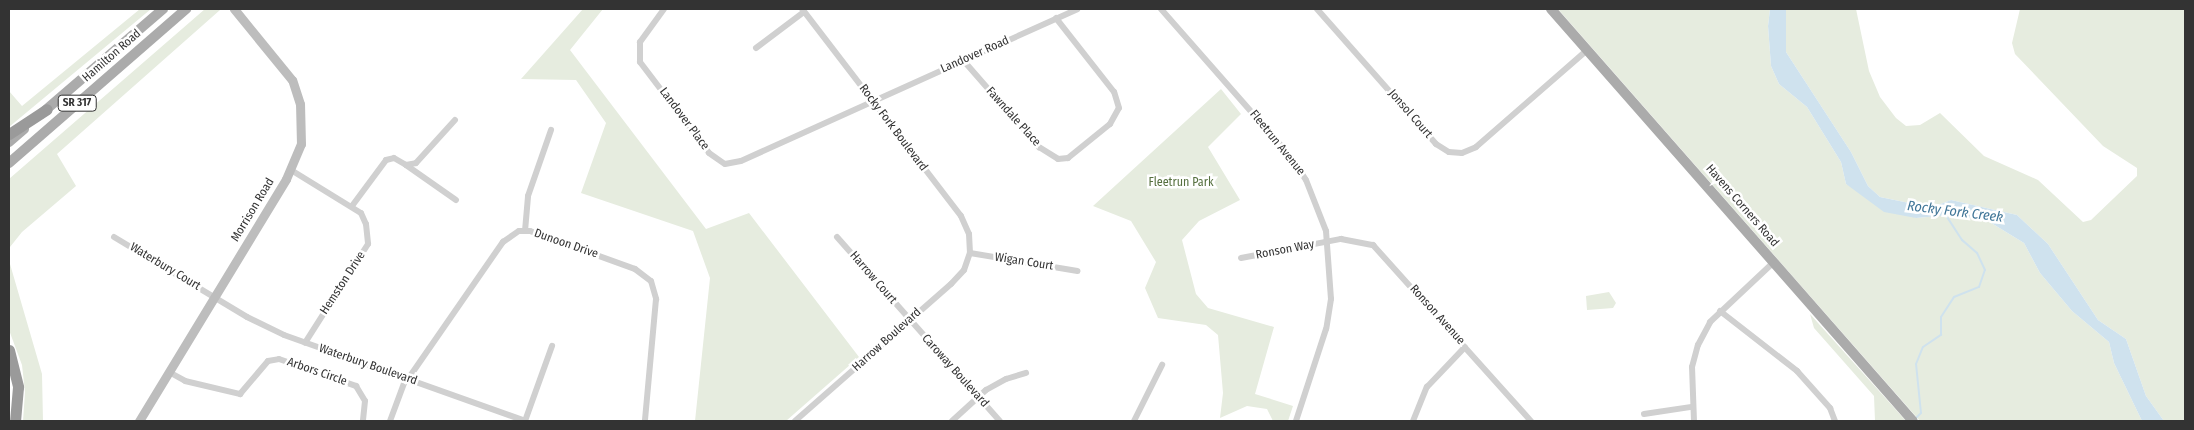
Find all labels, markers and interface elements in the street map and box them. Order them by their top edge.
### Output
street label: Hamilton Road [80,27,144,85]
street label: Landover Road [939,34,1011,76]
street label: Rocky Fork Boulevard [856,82,930,174]
street label: Fawndale Place [983,84,1043,150]
street label: Landover Place [656,85,712,153]
street label: Jonsol Court [1385,87,1435,141]
road number: SR 317 [57,95,97,112]
street label: Fleetrun Avenue [1246,108,1308,178]
street label: Havens Corners Road [1702,162,1782,250]
street label: Morrison Road [228,176,278,244]
park label: Fleetrun Park [1149,176,1213,190]
water label: Rocky Fork Creek [1906,198,2004,226]
street label: Dunoon Drive [532,226,600,262]
street label: Ronson Way [1255,237,1315,263]
street label: Waterbury Court [127,240,203,294]
street label: Hemston Drive [317,249,369,317]
street label: Harrow Court [846,249,900,307]
street label: Wigan Court [994,250,1054,274]
street label: Ronson Avenue [1406,282,1468,348]
street label: Harrow Boulevard [850,305,924,375]
street label: Caroway Boulevard [919,332,991,410]
street label: Waterbury Boulevard [317,341,419,389]
street label: Arbors Circle [285,355,349,389]

